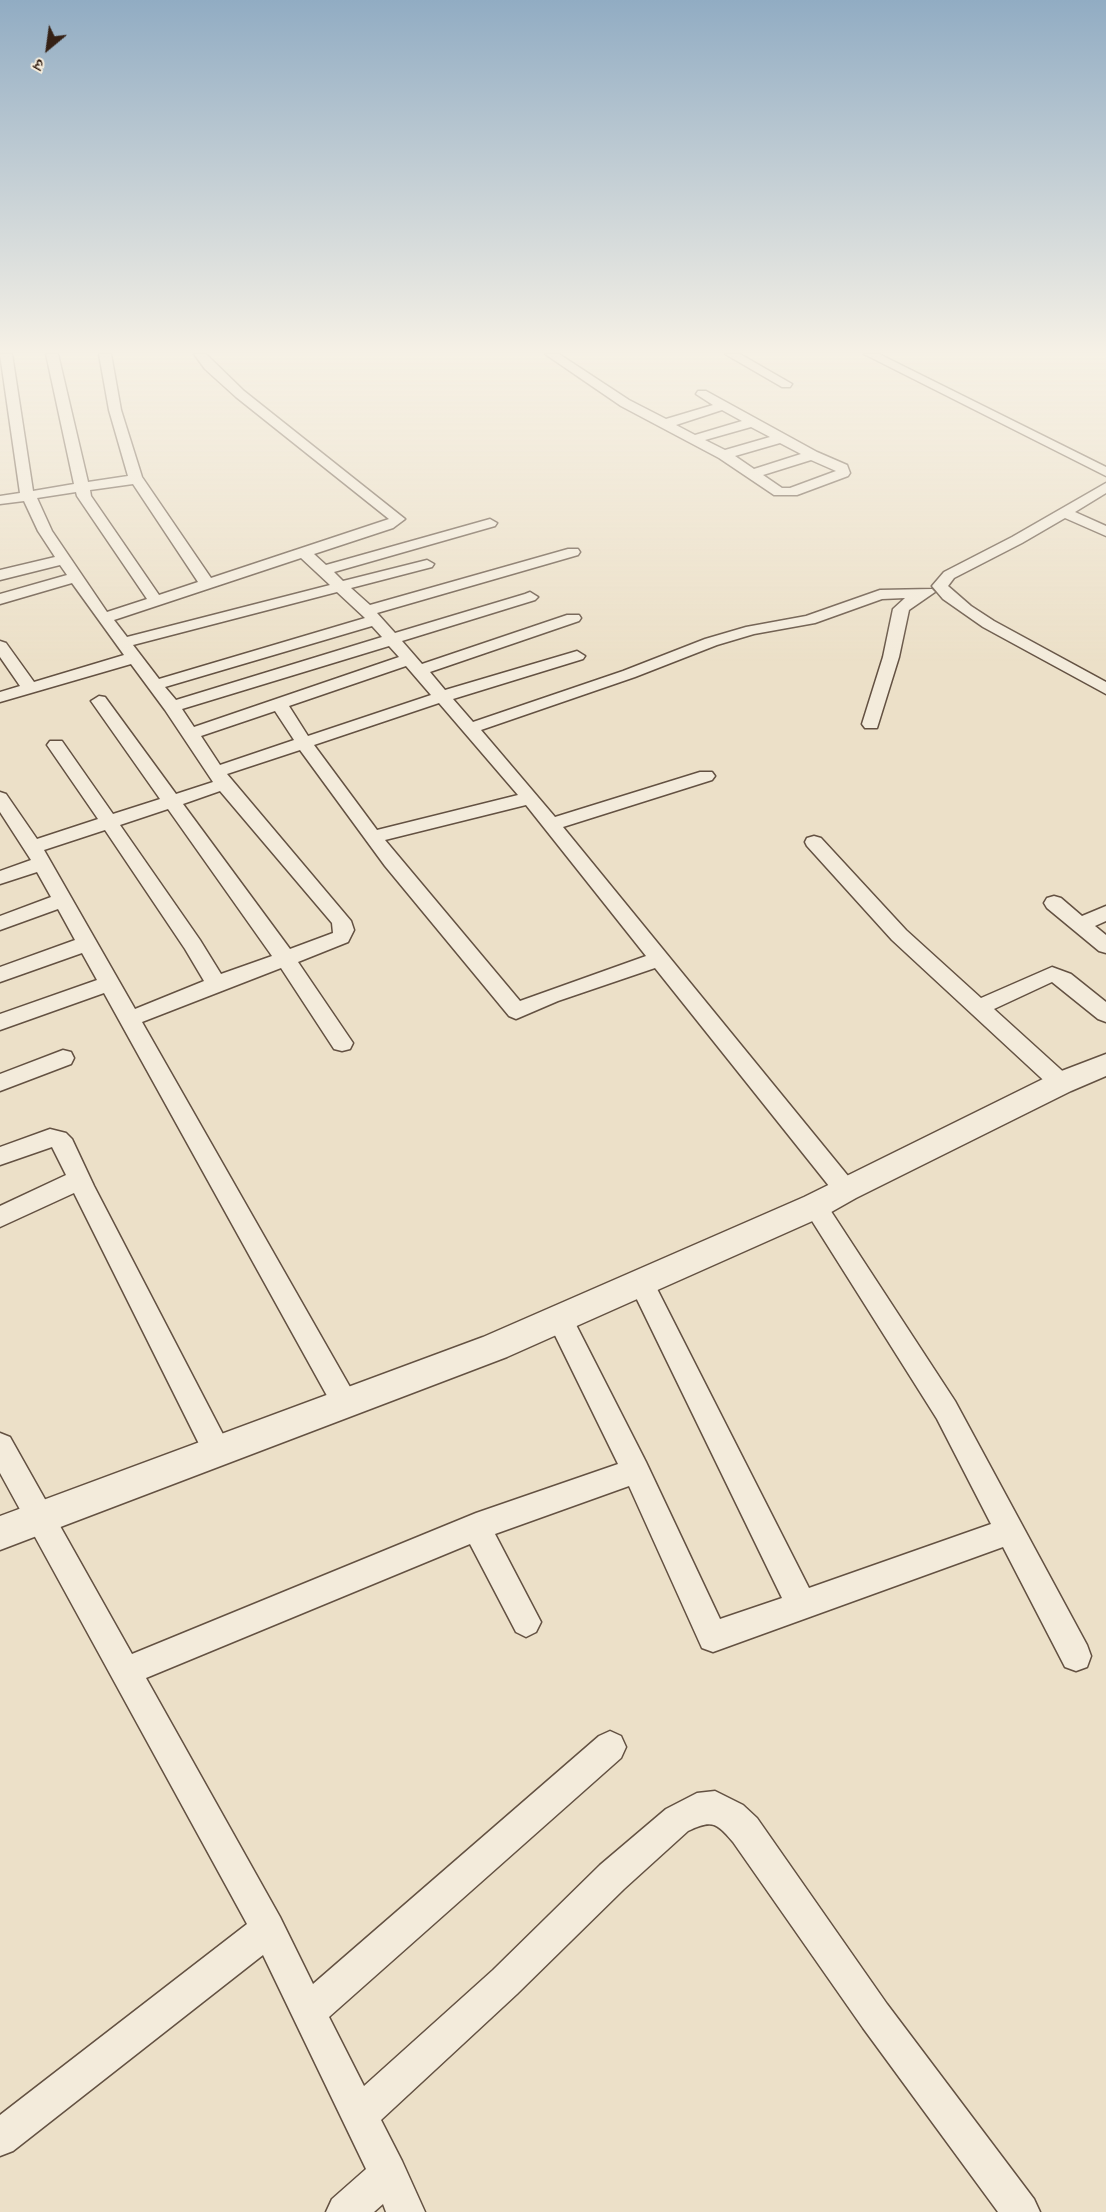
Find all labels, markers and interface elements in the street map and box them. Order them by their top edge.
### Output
north arrow [18,18,78,78]
text: उ [31,53,48,74]

